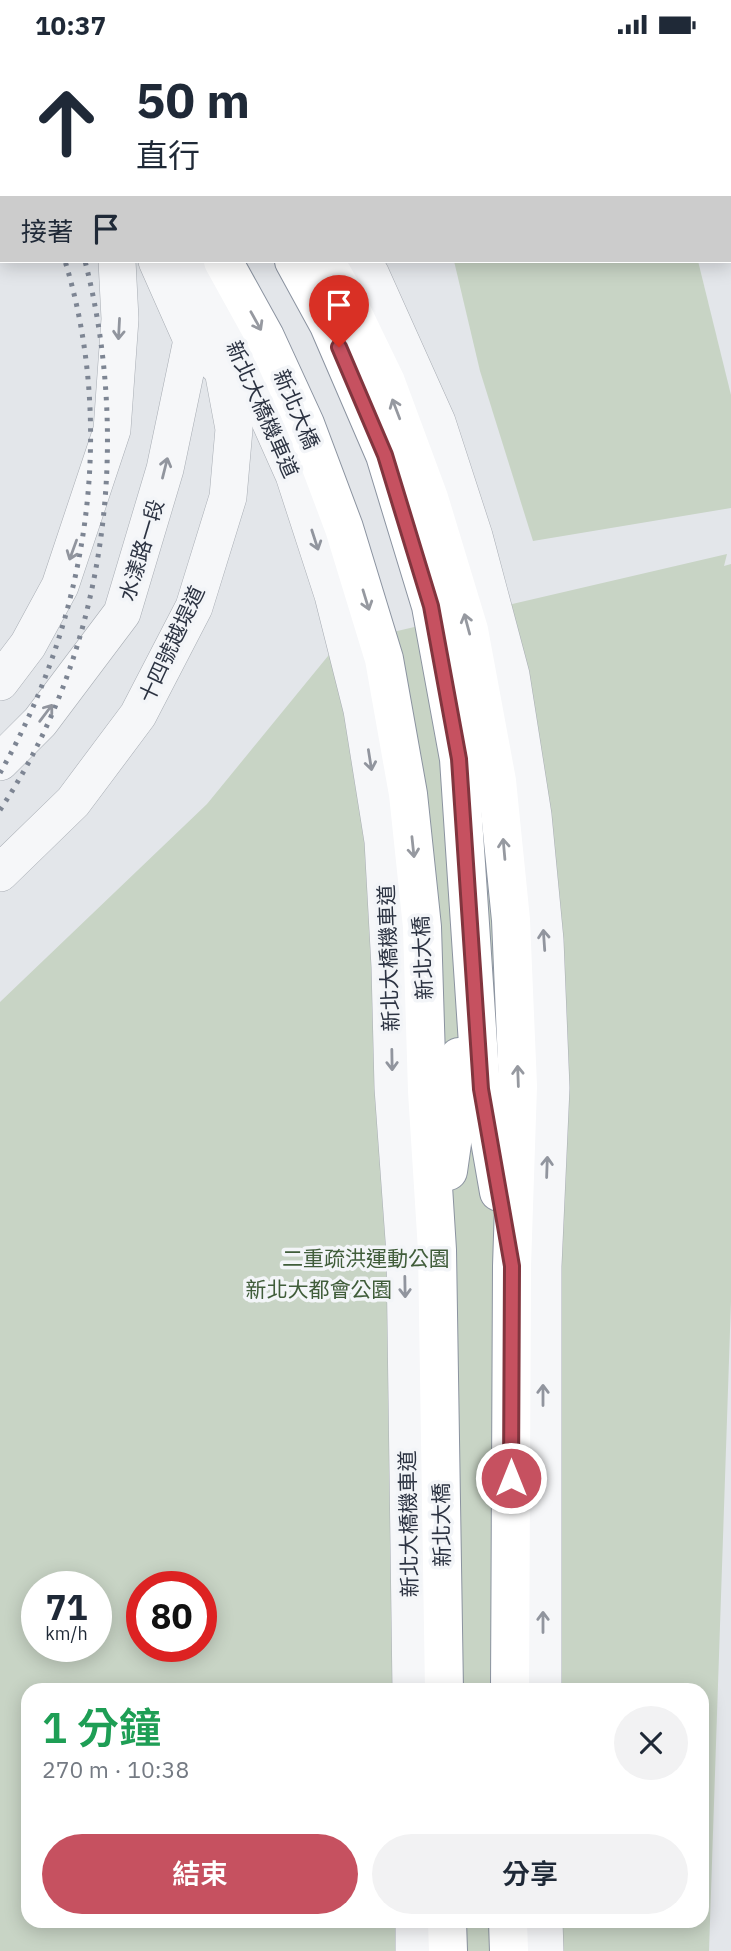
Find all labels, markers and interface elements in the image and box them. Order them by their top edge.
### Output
text: 10:37 [35,8,106,42]
text: 50 m [136,68,250,131]
icon: ahead [21,77,112,168]
text: 直行 [136,134,200,176]
icon: arrive [87,210,125,248]
text: 接著 [21,214,73,248]
pin [309,275,369,347]
icon: arrive [320,286,358,324]
one-way arrow [249,310,263,330]
one-way arrow [112,317,125,340]
street label: 新北大橋機車道 [222,337,304,481]
street label: 新北大橋 [269,365,325,453]
one-way arrow [388,398,401,420]
one-way arrow [159,457,172,480]
street label: 水漾路一段 [112,496,170,604]
one-way arrow [309,529,322,551]
one-way arrow [66,538,78,560]
street label: 十四號越堤道 [132,581,210,707]
one-way arrow [361,589,374,611]
one-way arrow [460,614,473,636]
one-way arrow [39,704,54,722]
one-way arrow [364,748,377,771]
one-way arrow [407,835,420,858]
one-way arrow [497,838,510,860]
street label: 新北大橋機車道 [371,884,405,1032]
street label: 新北大橋 [406,915,438,1001]
one-way arrow [537,929,550,952]
one-way arrow [385,1048,399,1071]
one-way arrow [511,1064,524,1087]
one-way arrow [541,1156,554,1179]
park label: 二重疏洪運動公園 [282,1244,450,1272]
park label: 新北大都會公園 [246,1275,393,1303]
one-way arrow [398,1275,412,1298]
one-way arrow [536,1384,550,1407]
position arrow [474,1441,548,1515]
street label: 新北大橋機車道 [393,1450,423,1598]
street label: 新北大橋 [426,1483,456,1567]
speed limit sign: 80 [126,1571,217,1662]
text: 71 [45,1584,88,1630]
one-way arrow [536,1611,550,1634]
text: km/h [45,1622,88,1645]
text: 1 分鐘 [42,1700,161,1755]
button: close [614,1706,688,1780]
text: 270 m · 10:38 [42,1754,189,1784]
button: 結束 [42,1834,358,1914]
button: 分享 [372,1834,688,1914]

